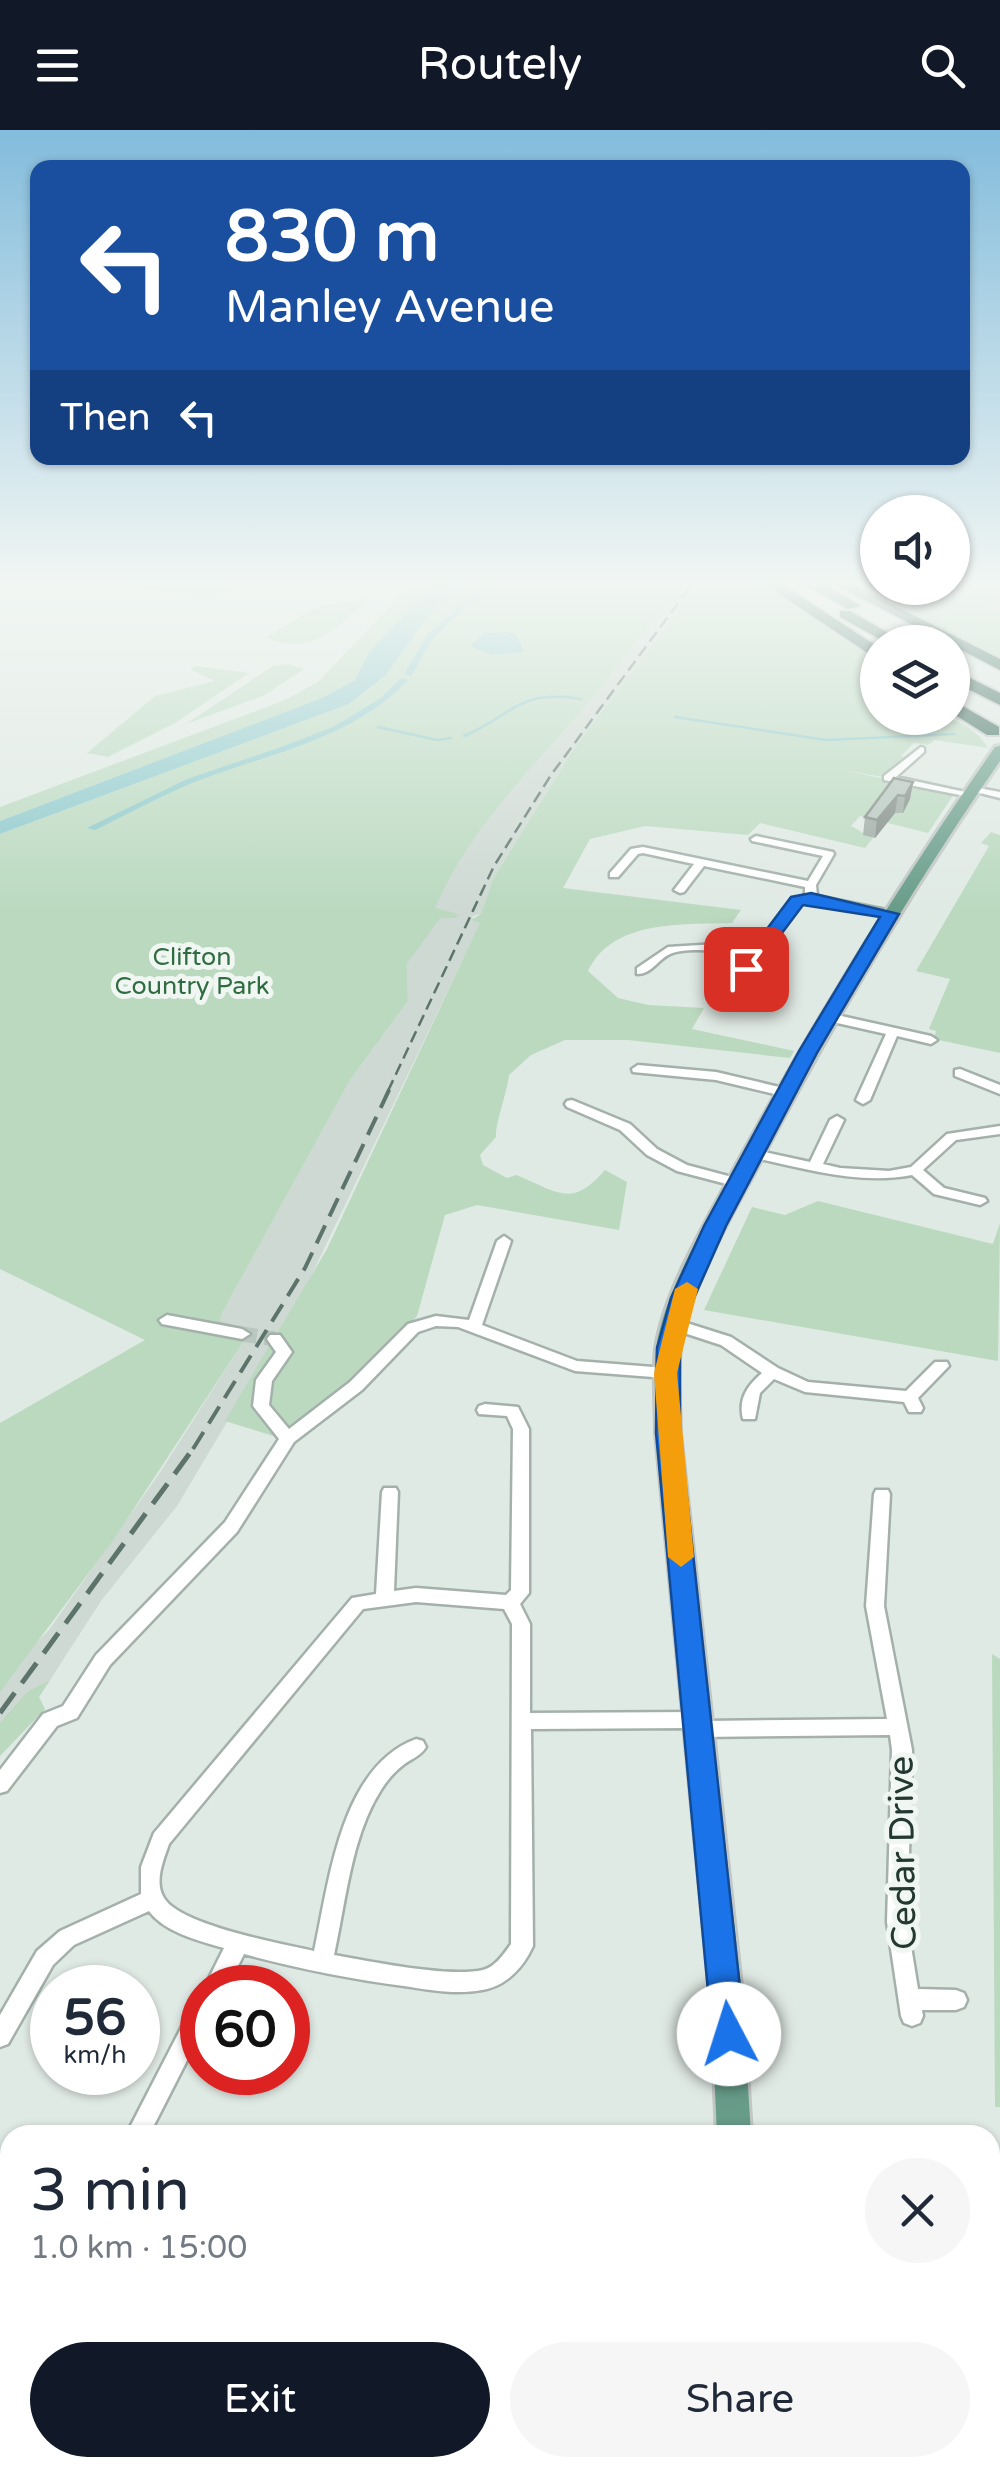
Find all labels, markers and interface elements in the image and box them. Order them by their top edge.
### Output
icon: menu [30,38,85,93]
text: Routely [418,38,582,92]
icon: search [915,38,970,93]
text: 830 m [225,196,439,280]
icon: left [60,200,190,330]
text: Manley Avenue [225,281,555,335]
icon: left [171,390,226,445]
text: Then [60,395,151,441]
map controls [860,495,970,735]
button: sound [860,495,970,605]
button: layers [860,625,970,735]
pin [704,927,789,1012]
park label: Clifton Country Park [115,942,269,1001]
icon: arrive [719,942,774,997]
street label: Cedar Drive [880,1756,926,1950]
speed limit sign: 60 [180,1965,310,2095]
position arrow [677,1982,781,2086]
text: 56 [64,1988,126,2048]
text: km/h [64,2040,126,2070]
text: 3 min [30,2155,190,2227]
button: close [865,2158,970,2263]
text: 1.0 km · 15:00 [30,2229,247,2267]
button: Exit [30,2342,490,2457]
button: Share [510,2342,970,2457]

